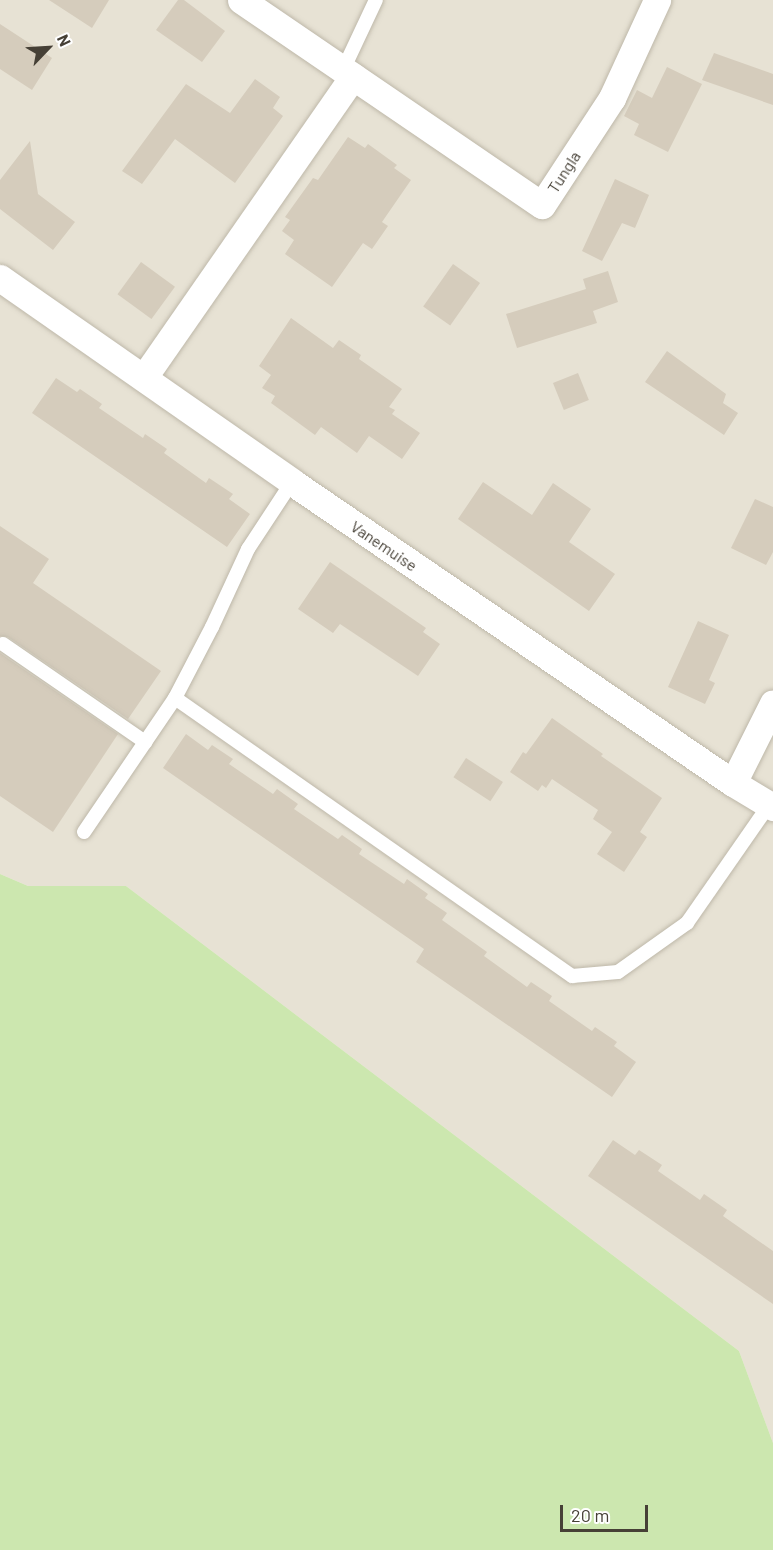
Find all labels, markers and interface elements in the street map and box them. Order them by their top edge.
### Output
north arrow [18,18,78,78]
text: N [54,31,76,49]
street label: Tungla [543,147,585,197]
street label: Vanemuise [347,517,421,575]
scale bar [563,1493,652,1531]
text: 20 m [571,1504,609,1526]

